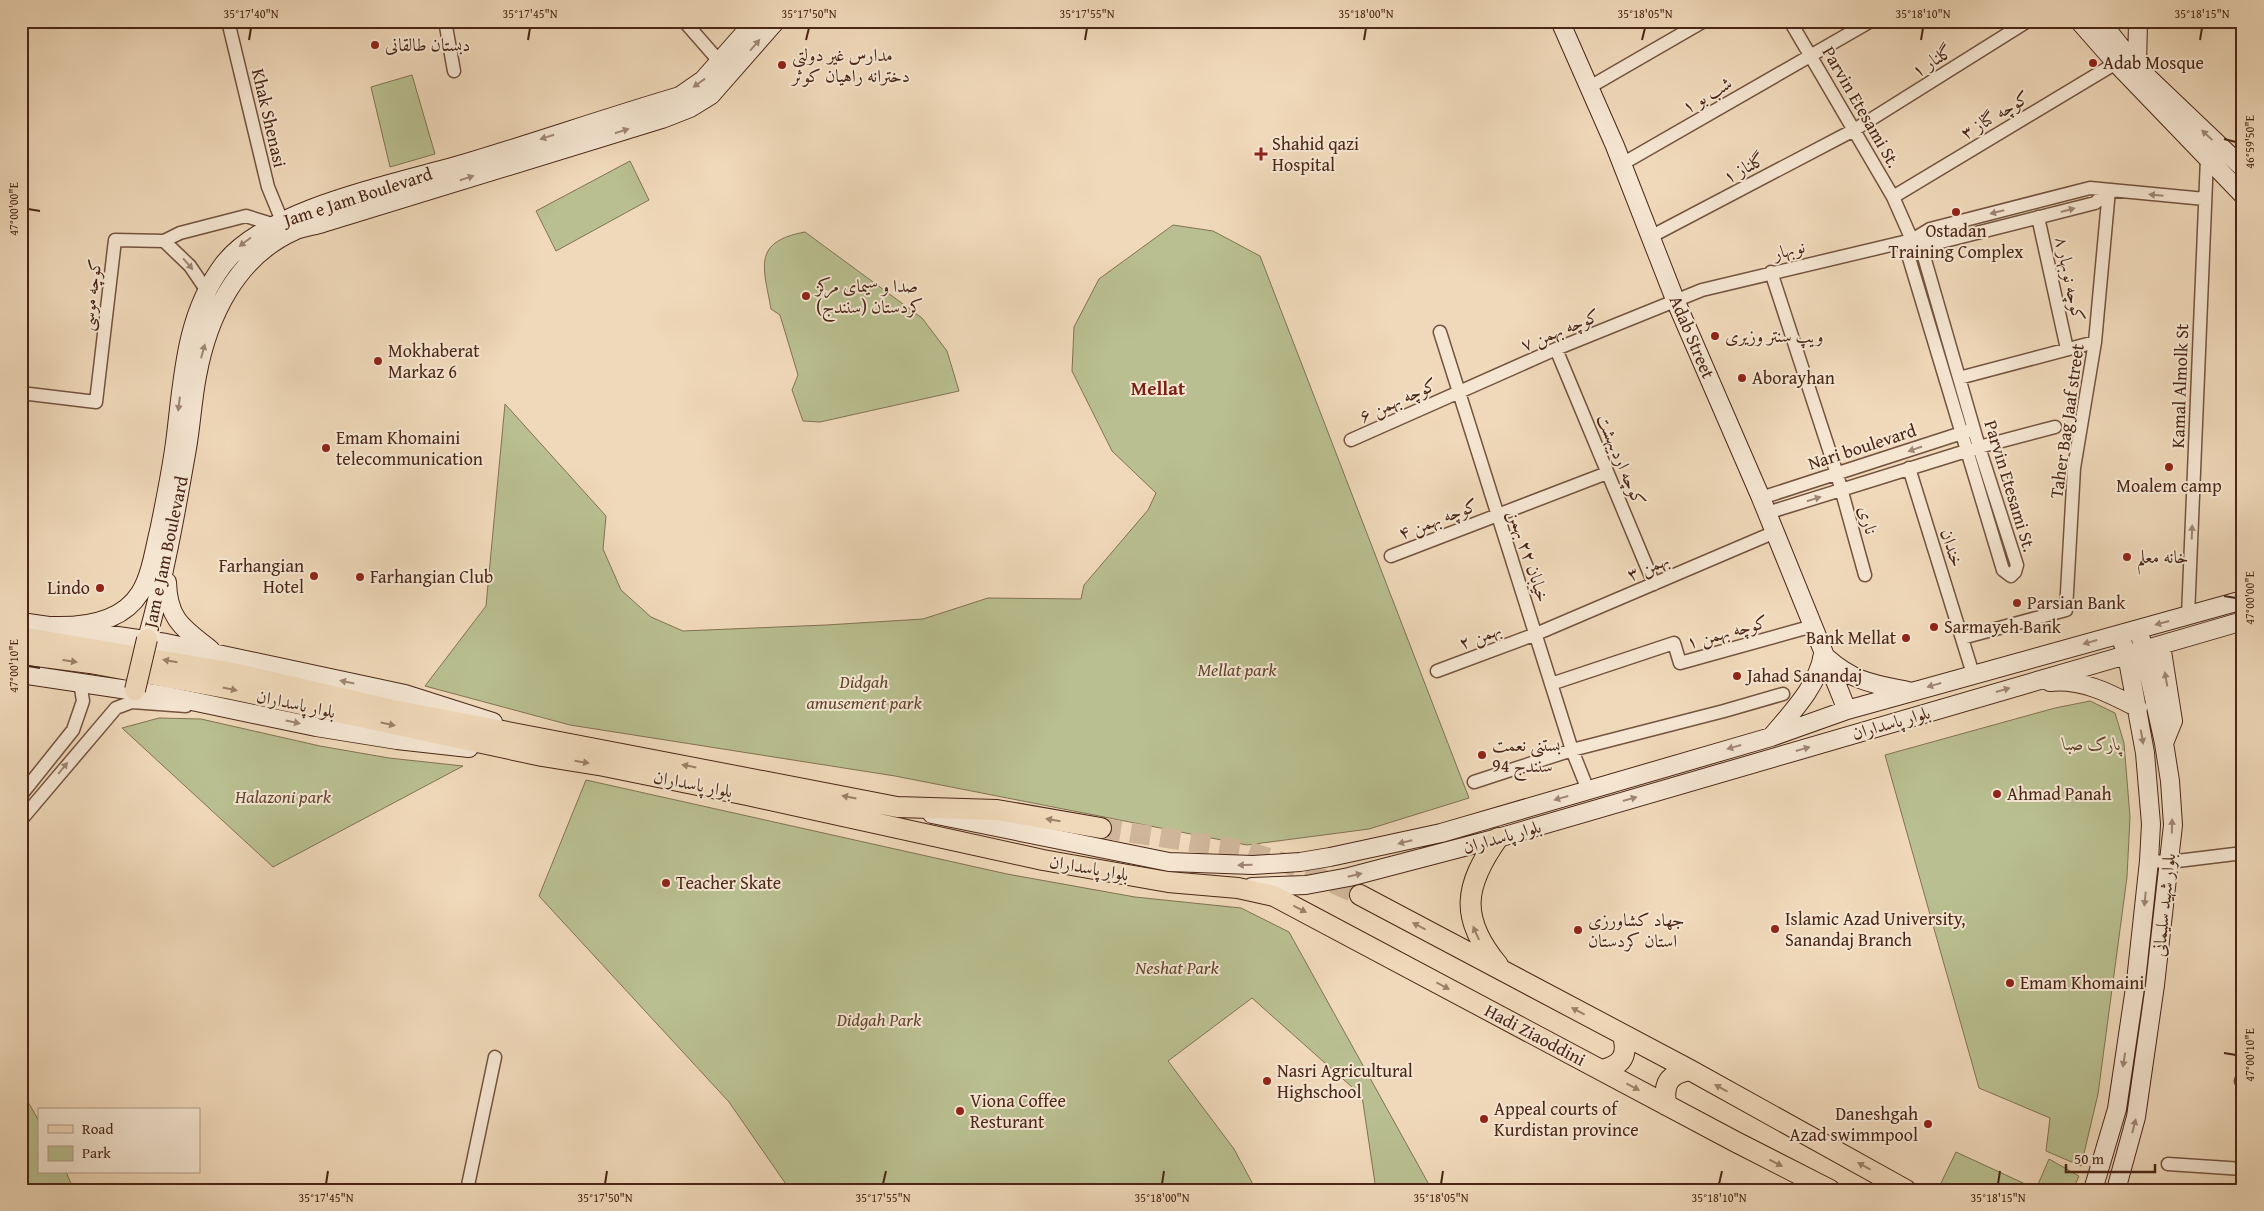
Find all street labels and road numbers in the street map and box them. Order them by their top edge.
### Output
street label: گلنار ۱ [1906,37,1958,84]
street label: Parvin Etesami St. [1816,41,1907,173]
street label: Khak Shenasi [245,66,294,170]
street label: شب بو ۱ [1677,69,1737,120]
street label: کوچه گناز ۳ [1955,83,2034,146]
street label: گلناز ۱ [1718,145,1770,190]
street label: Jam e Jam Boulevard [278,160,436,234]
street label: نوبهار [1768,233,1808,267]
street label: کوچه نوبهار ۸ [2048,234,2093,324]
street label: کوچه موسی [73,257,108,332]
street label: Adab Street [1663,291,1722,383]
street label: کوچه بهمن ۷ [1516,301,1603,358]
street label: Kamal Almolk St [2164,323,2195,449]
street label: Taher Bag Jaaf street [2042,341,2091,500]
street label: کوچه بهمن ۶ [1354,370,1441,429]
street label: کوچه اردیبهشت [1590,410,1653,510]
street label: Nari boulevard [1804,416,1920,477]
street label: Parvin Etesami St. [1978,417,2043,555]
street label: Jam e Jam Boulevard [136,473,195,632]
street label: کوچه بهمن ۴ [1394,491,1482,546]
street label: ناری [1852,503,1885,537]
street label: خیابان ۲۲ بهمن [1502,506,1557,606]
street label: خندان [1934,525,1971,571]
street label: بهمن ۳ [1623,546,1673,587]
street label: کوچه بهمن ۱ [1683,608,1771,655]
street label: بهمن ۲ [1455,615,1505,656]
street label: بلوار پاسداران [254,682,338,725]
street label: بلوار پاسداران [1849,698,1933,747]
street label: بلوار پاسداران [651,763,735,804]
street label: بلوار پاسداران [1460,812,1544,861]
street label: بلوار پاسداران [1047,847,1131,888]
street label: بلوار شهید سلیمانی [2145,852,2182,958]
street label: Hadi Ziaoddini [1480,997,1590,1072]

